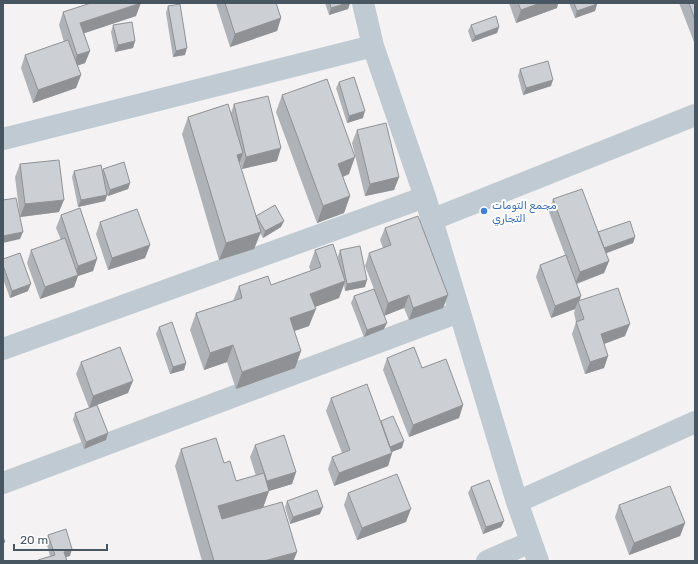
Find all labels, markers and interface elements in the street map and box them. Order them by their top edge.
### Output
place label: مجمع التومات التجاري [492,199,557,226]
marker: مجمع التومات التجاري [479,206,489,216]
scale bar [14,526,107,552]
text: 20 m [20,533,48,547]

